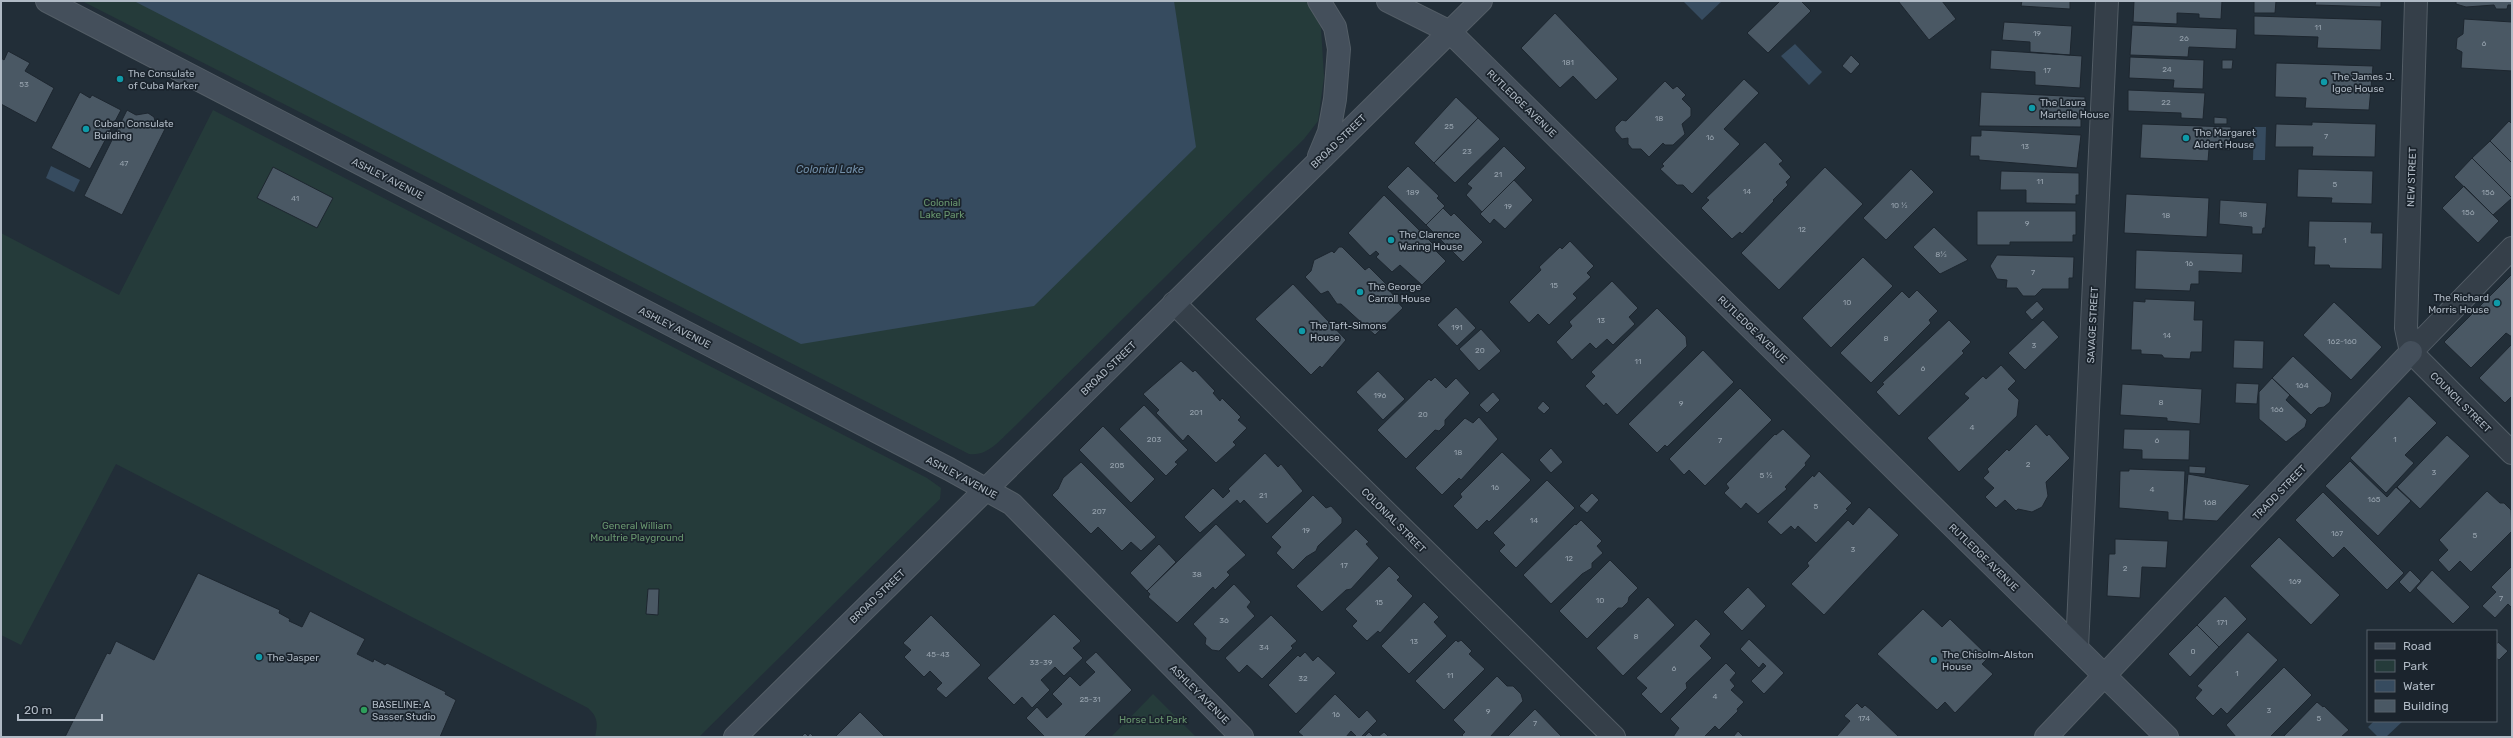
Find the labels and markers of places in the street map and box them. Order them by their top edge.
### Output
place label: The Consulate of Cuba Marker [128,68,198,92]
place label: The James J. Igoe House [2332,71,2394,95]
marker: The Consulate of Cuba Marker [115,74,125,84]
marker: The James J. Igoe House [2319,77,2329,87]
place label: The Laura Martelle House [2040,97,2110,121]
marker: The Laura Martelle House [2027,103,2037,113]
place label: Cuban Consulate Building [94,118,174,142]
marker: Cuban Consulate Building [81,124,91,134]
place label: The Margaret Aldert House [2194,127,2256,151]
marker: The Margaret Aldert House [2181,133,2191,143]
place label: The Clarence Waring House [1399,229,1463,253]
marker: The Clarence Waring House [1386,235,1396,245]
place label: The George Carroll House [1368,281,1431,305]
marker: The George Carroll House [1355,287,1365,297]
place label: The Richard Morris House [2428,292,2489,316]
marker: The Richard Morris House [2492,298,2502,308]
place label: The Taft-Simons House [1310,320,1387,344]
marker: The Taft-Simons House [1297,326,1307,336]
place label: The Chisolm-Alston House [1942,649,2034,673]
marker: The Jasper [254,652,264,662]
place label: The Jasper [267,652,319,664]
marker: The Chisolm-Alston House [1929,655,1939,665]
place label: BASELINE: A Sasser Studio [372,699,436,723]
marker: BASELINE: A Sasser Studio [359,705,369,715]

